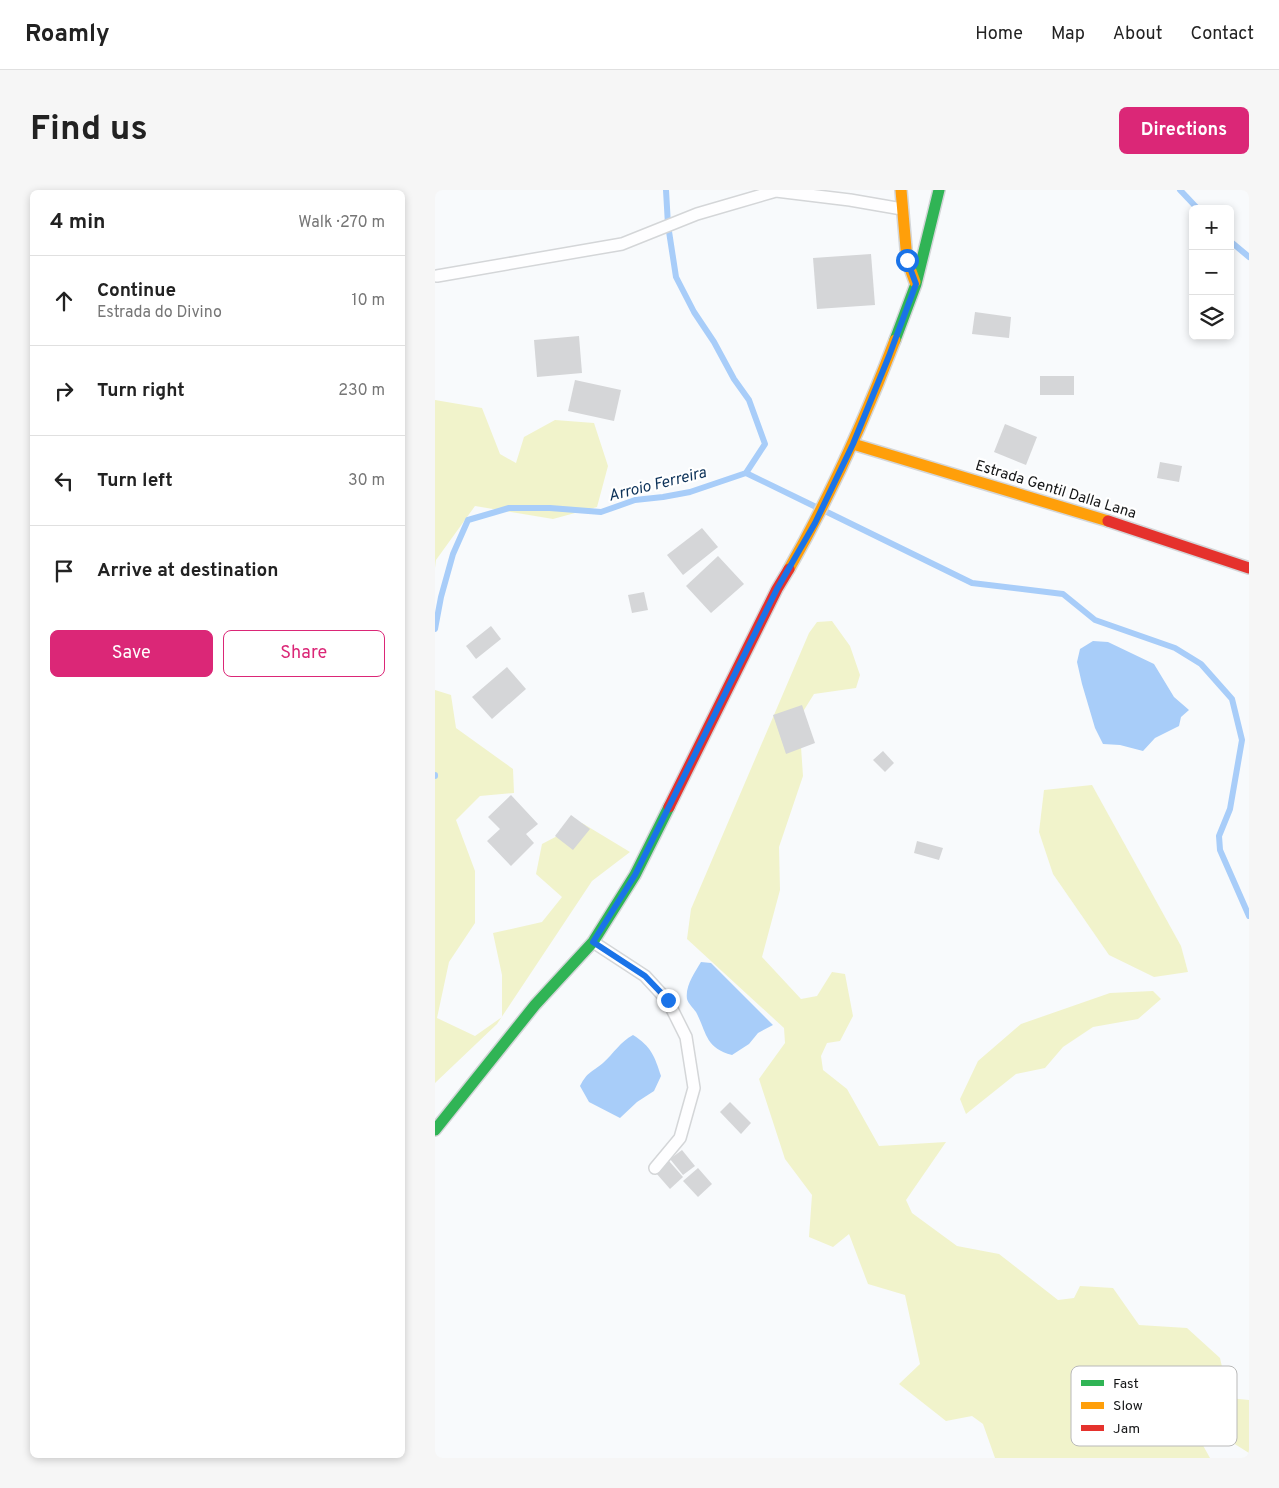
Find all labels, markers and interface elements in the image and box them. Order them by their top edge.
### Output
text: Roamly [25,20,110,50]
text: Home [975,23,1023,46]
text: Map [1051,23,1085,46]
text: About [1113,23,1162,46]
text: Contact [1190,23,1254,46]
button: Directions [1119,107,1249,154]
text: Find us [30,108,148,152]
map controls [1189,205,1234,340]
button: + [1189,205,1234,250]
text: 4 min [50,209,106,236]
text: Walk · 270 m [298,213,385,233]
route start [896,249,919,272]
button: − [1189,250,1234,295]
text: Continue [97,279,176,303]
icon: ahead [50,287,78,315]
text: 10 m [351,291,385,311]
button: layers [1189,295,1234,340]
text: Estrada do Divino [97,303,222,323]
icon: right [50,377,78,405]
text: Turn right [97,379,185,403]
text: 230 m [338,381,385,401]
street label: Estrada Gentil Dalla Lana [973,457,1138,524]
water label: Arroio Ferreira [606,463,709,507]
icon: left [50,467,78,495]
text: Turn left [97,469,173,493]
text: 30 m [348,471,385,491]
icon: arrive [50,557,78,585]
text: Arrive at destination [97,559,278,583]
button: Save [50,630,213,677]
button: Share [223,630,385,677]
route end [657,989,680,1012]
legend [1071,1366,1237,1446]
text: Fast [1113,1376,1139,1393]
text: Slow [1113,1398,1143,1415]
text: Jam [1113,1421,1140,1438]

